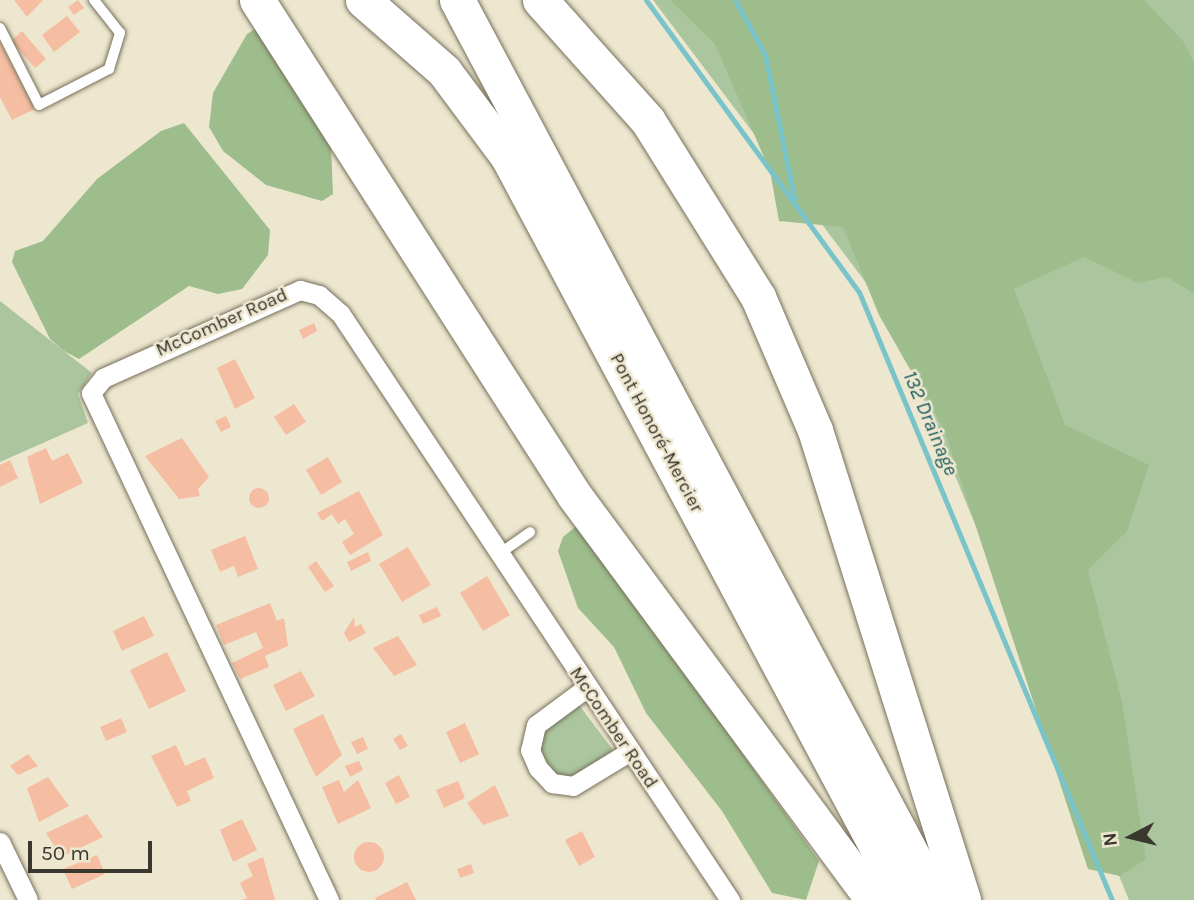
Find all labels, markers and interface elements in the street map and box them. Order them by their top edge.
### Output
street label: McComber Road [153,284,291,362]
street label: Pont Honoré-Mercier [604,350,708,516]
water label: 132 Drainage [898,367,964,479]
street label: McComber Road [564,663,662,793]
north arrow [1096,802,1166,872]
scale bar [32,827,156,871]
text: N [1098,831,1122,848]
text: 50 m [41,841,90,865]

